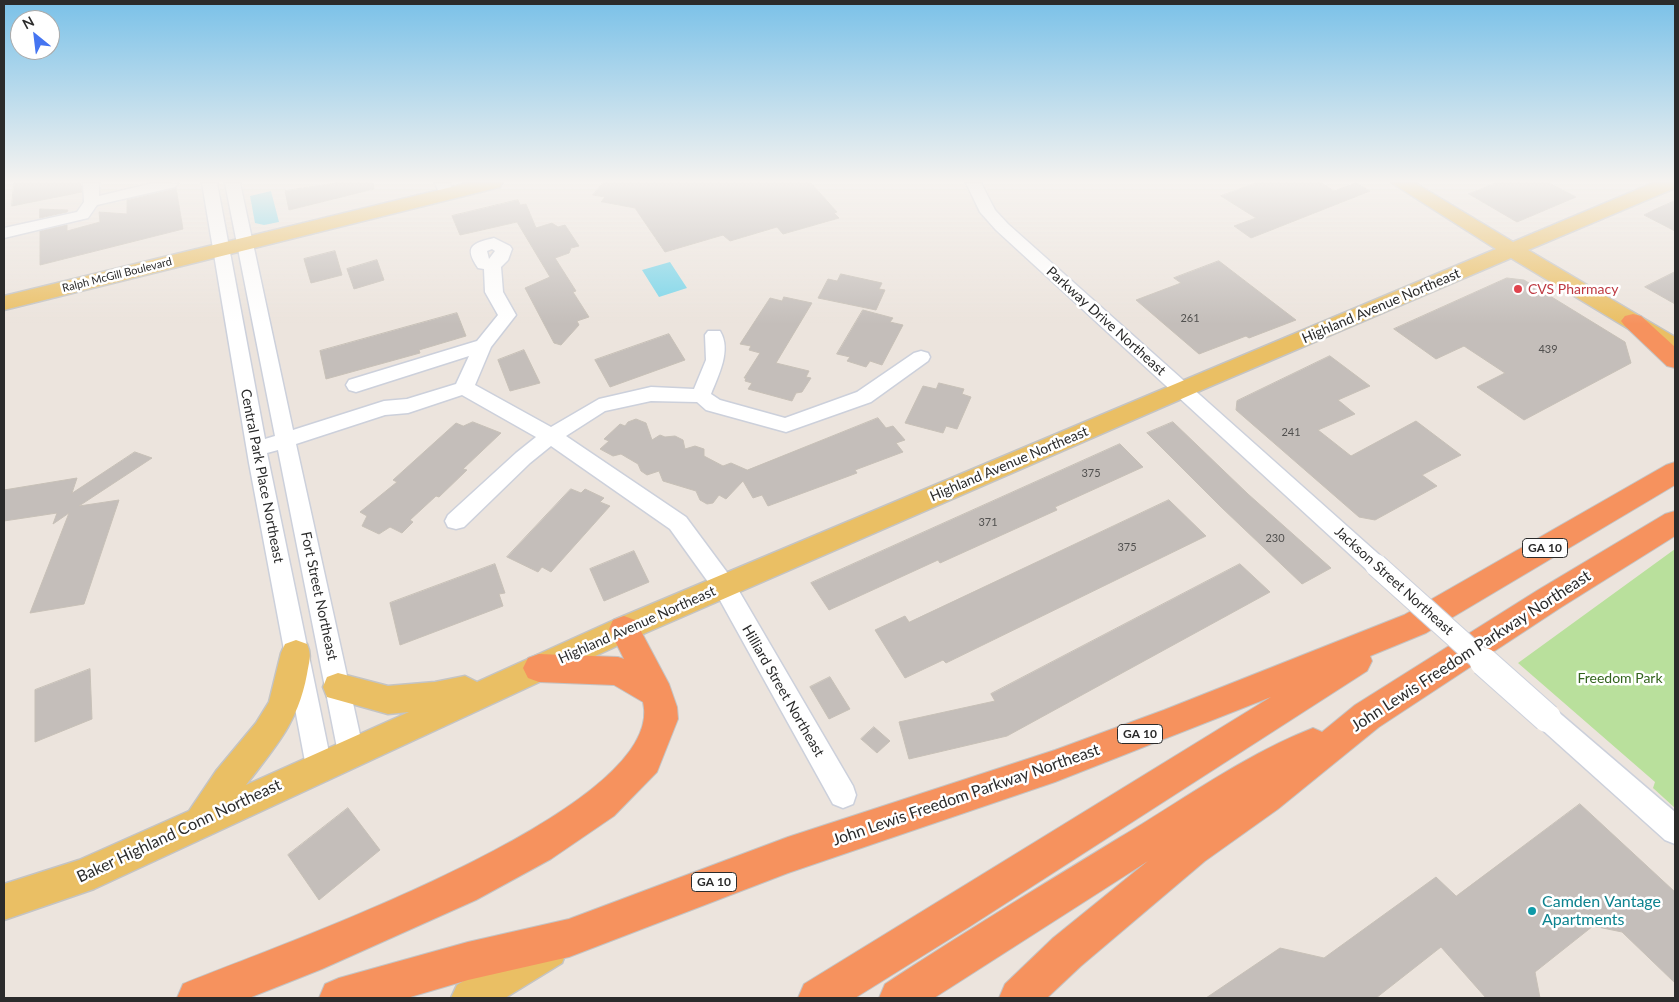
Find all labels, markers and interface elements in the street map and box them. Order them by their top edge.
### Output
north arrow [10,10,60,60]
text: N [19,12,37,32]
street label: Ralph McGill Boulevard [61,255,173,295]
street label: Parkway Drive Northeast [1043,263,1169,379]
street label: Highland Avenue Northeast [1299,265,1463,347]
place label: CVS Pharmacy [1528,281,1618,297]
marker: CVS Pharmacy [1512,283,1524,295]
house number: 261 [1180,311,1200,325]
house number: 439 [1538,342,1558,356]
street label: Central Park Place Northeast [237,388,287,564]
street label: Highland Avenue Northeast [927,423,1091,505]
house number: 241 [1281,425,1301,439]
house number: 375 [1081,466,1101,480]
house number: 371 [978,515,998,529]
street label: Jackson Street Northeast [1331,523,1457,639]
street label: Fort Street Northeast [297,530,341,662]
house number: 230 [1265,531,1285,545]
road number: GA 10 [1522,538,1568,558]
house number: 375 [1117,540,1137,554]
street label: John Lewis Freedom Parkway Northeast [1348,566,1594,736]
street label: Highland Avenue Northeast [556,583,718,667]
street label: Hilliard Street Northeast [738,622,828,760]
park label: Freedom Park [1577,670,1663,686]
road number: GA 10 [1118,724,1162,744]
street label: John Lewis Freedom Parkway Northeast [830,740,1102,850]
street label: Baker Highland Conn Northeast [74,775,284,887]
road number: GA 10 [692,872,736,892]
place label: Camden Vantage Apartments [1542,892,1661,930]
marker: Camden Vantage Apartments [1526,905,1538,917]

